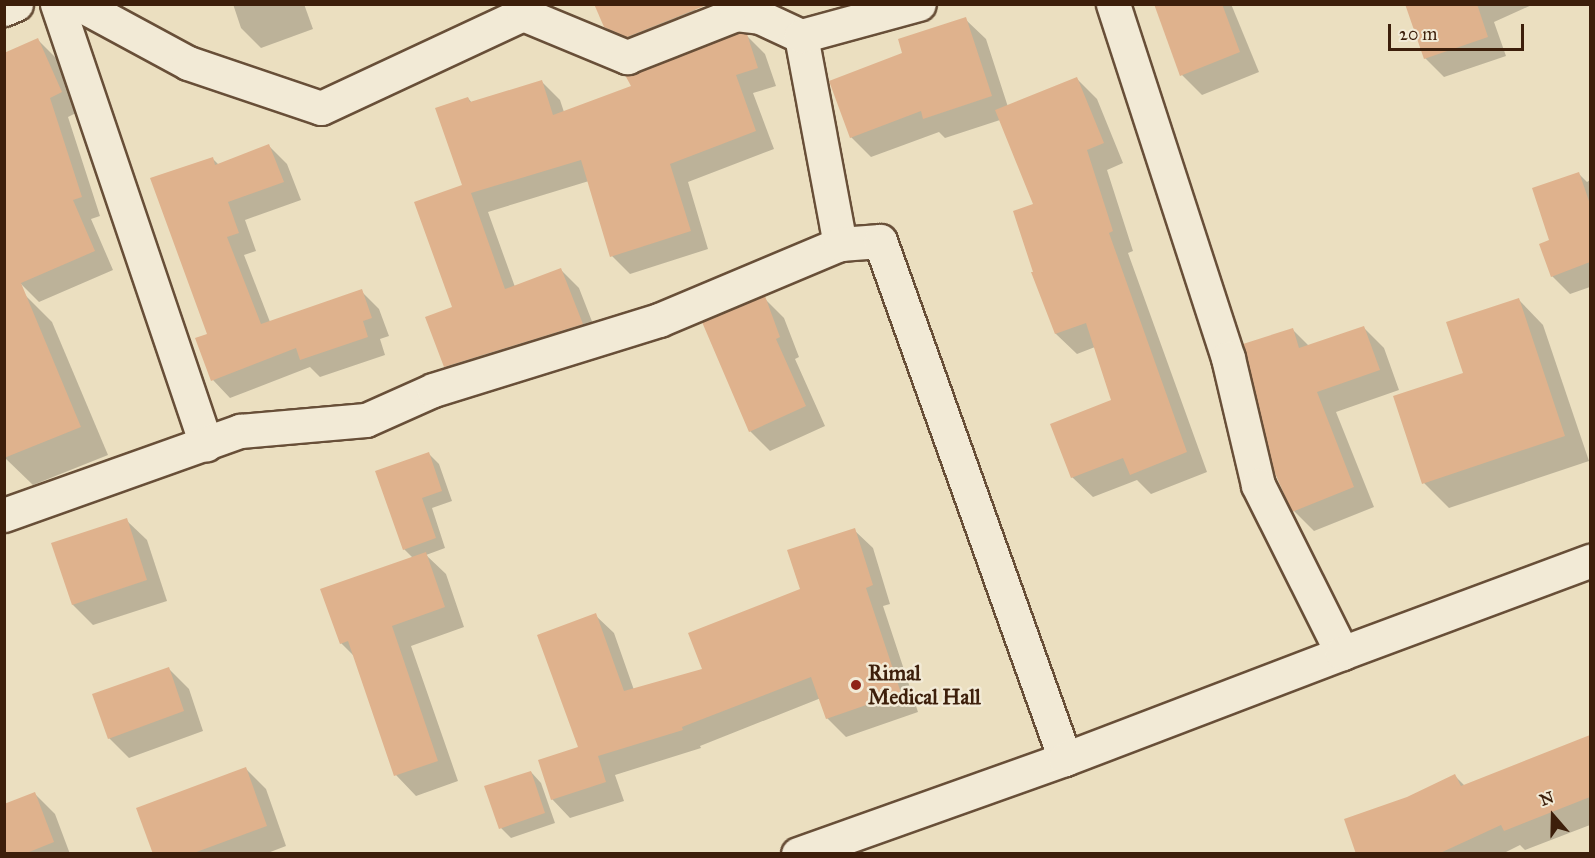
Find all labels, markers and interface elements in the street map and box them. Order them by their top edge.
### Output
scale bar [1391,12,1528,50]
text: 20 m [1399,23,1437,45]
place label: Rimal Medical Hall [868,660,981,710]
marker: Rimal Medical Hall [849,678,863,692]
north arrow [1523,786,1583,846]
text: N [1537,787,1556,810]

